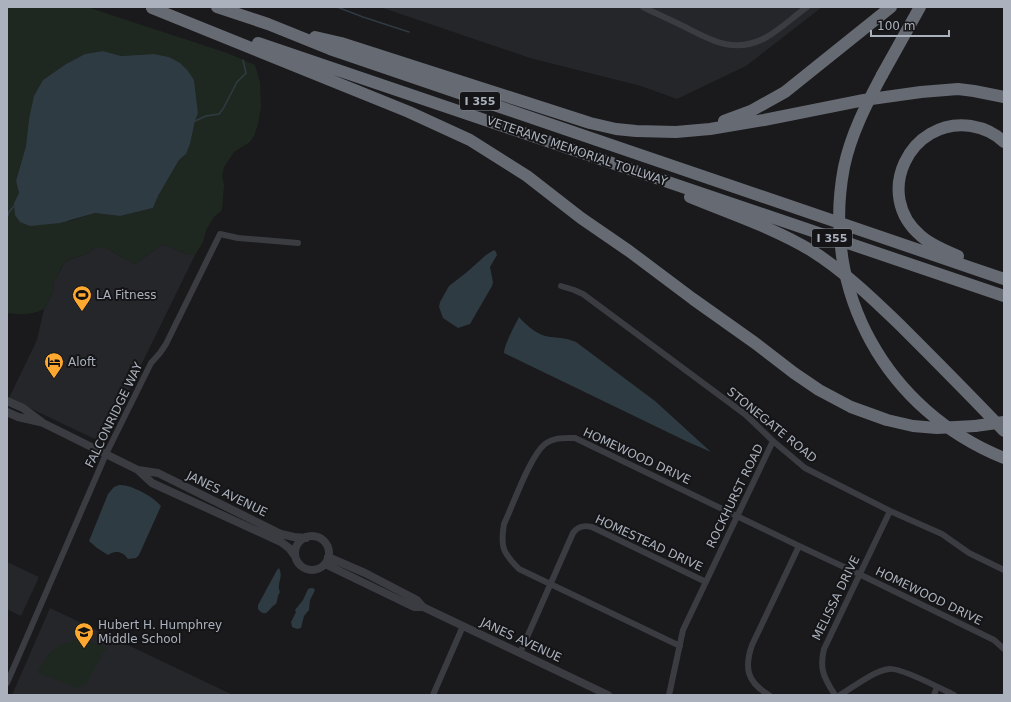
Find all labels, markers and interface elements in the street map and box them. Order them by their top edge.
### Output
scale bar [871,12,949,38]
text: 100 m [877,19,915,33]
road number: I 355 [460,92,500,110]
street label: VETERANS MEMORIAL TOLLWAY [485,113,670,189]
road number: I 355 [812,229,852,247]
sports icon: LA Fitness [71,284,93,312]
place label: LA Fitness [96,288,157,302]
hotel icon: Aloft [43,351,65,379]
place label: Aloft [68,355,96,369]
street label: FALCONRIDGE WAY [82,360,146,470]
street label: STONEGATE ROAD [724,385,820,465]
street label: HOMEWOOD DRIVE [581,425,693,487]
street label: ROCKHURST ROAD [704,442,766,550]
street label: JANES AVENUE [183,468,270,520]
street label: HOMESTEAD DRIVE [593,512,705,574]
street label: MELISSA DRIVE [809,553,863,643]
street label: HOMEWOOD DRIVE [873,564,985,628]
street label: JANES AVENUE [477,615,564,665]
place label: Hubert H. Humphrey Middle School [98,618,222,646]
school or university icon: Hubert H. Humphrey Middle School [73,621,95,649]

